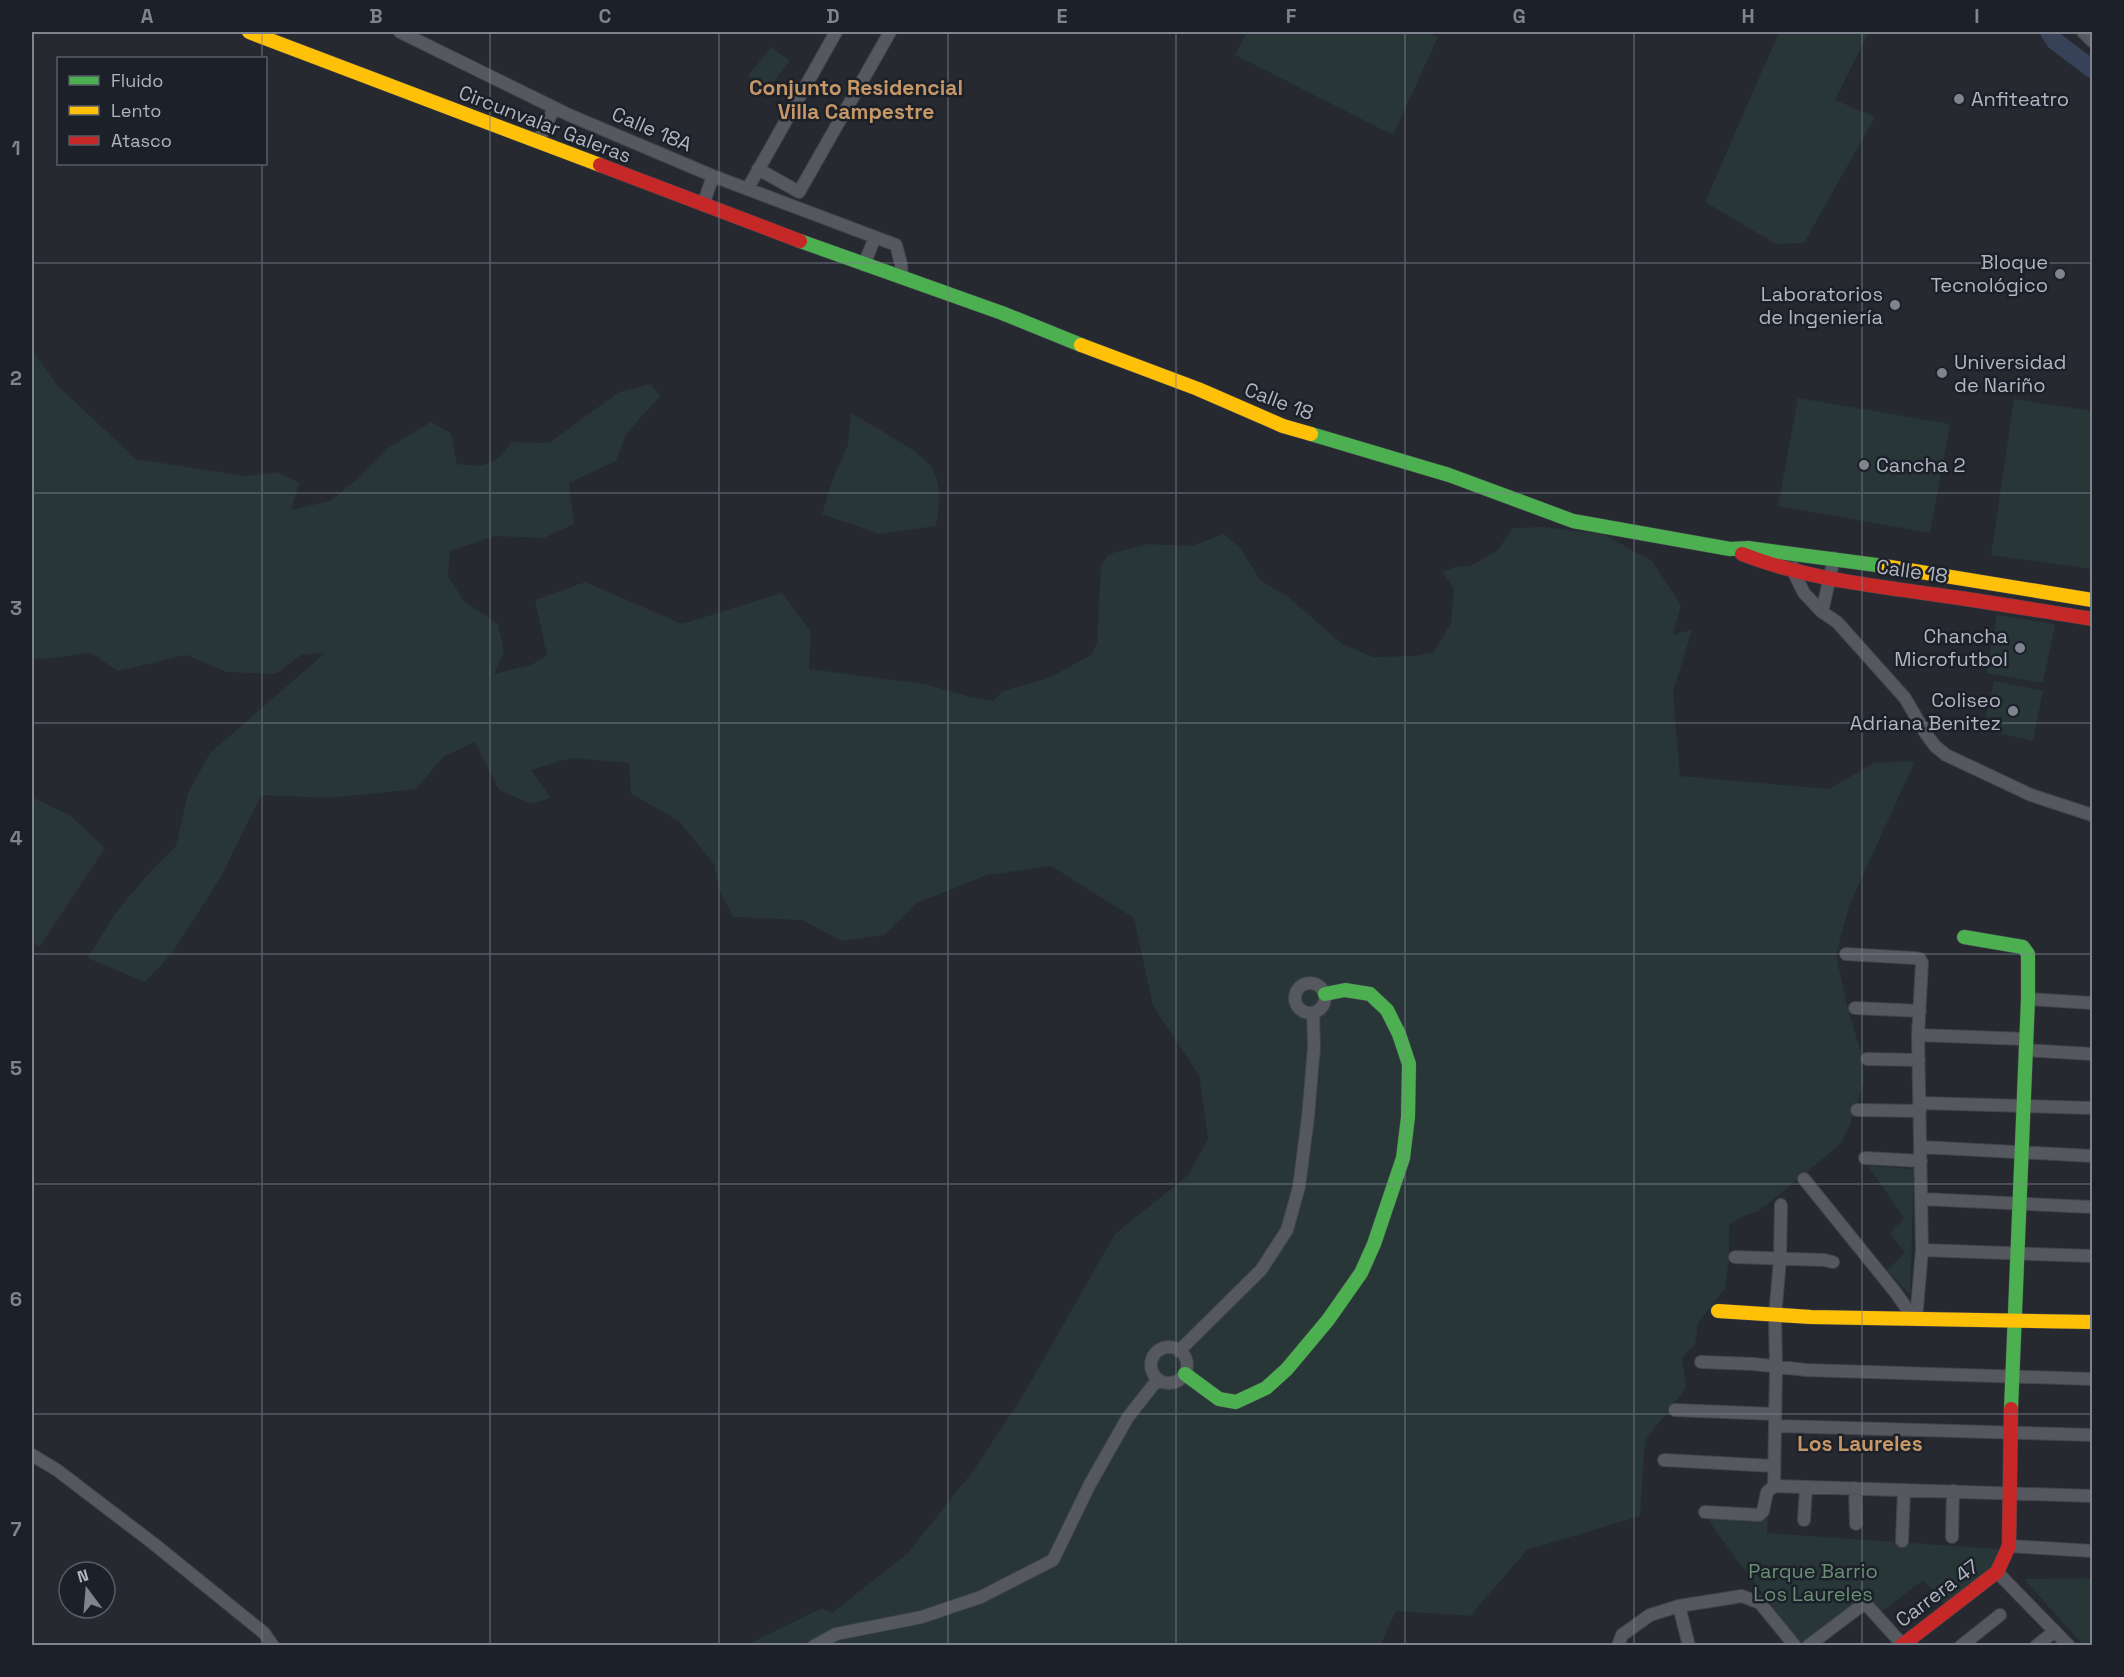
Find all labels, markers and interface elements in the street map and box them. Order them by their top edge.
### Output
text: A [141,3,154,29]
text: B [369,3,383,29]
text: C [599,3,612,29]
text: D [826,3,840,29]
text: E [1056,3,1068,29]
text: F [1286,3,1297,29]
text: G [1512,3,1526,29]
text: H [1741,3,1755,29]
text: I [1974,3,1980,29]
legend [57,57,267,165]
text: Fluido [111,69,163,92]
district label: Conjunto Residencial Villa Campestre [749,74,963,125]
street label: Circunvalar Galeras [455,79,635,169]
place label: Anfiteatro [1971,86,2069,112]
marker: Anfiteatro [1952,92,1966,106]
text: Lento [111,99,161,122]
street label: Calle 18A [608,101,696,158]
text: Atasco [111,129,172,152]
text: 1 [11,135,21,161]
place label: Bloque Tecnológico [1931,249,2048,298]
marker: Bloque Tecnológico [2053,267,2067,281]
place label: Laboratorios de Ingeniería [1758,281,1883,330]
marker: Laboratorios de Ingeniería [1888,298,1902,312]
place label: Universidad de Nariño [1954,349,2066,398]
text: 2 [10,365,22,391]
marker: Universidad de Nariño [1935,366,1949,380]
street label: Calle 18 [1241,376,1317,426]
place label: Cancha 2 [1876,452,1966,478]
marker: Cancha 2 [1857,458,1871,472]
street label: Calle 18 [1875,553,1949,589]
text: 3 [10,595,22,621]
place label: Chancha Microfutbol [1894,623,2008,672]
marker: Chancha Microfutbol [2013,641,2027,655]
place label: Coliseo Adriana Benitez [1850,687,2001,736]
marker: Coliseo Adriana Benitez [2006,704,2020,718]
text: 4 [10,825,23,851]
text: 5 [10,1055,22,1081]
text: 6 [10,1286,22,1312]
district label: Los Laureles [1797,1430,1923,1457]
text: 7 [10,1516,22,1542]
street label: Carrera 47 [1890,1553,1984,1633]
park label: Parque Barrio Los Laureles [1748,1558,1878,1607]
north arrow [57,1560,117,1620]
text: N [75,1564,91,1588]

